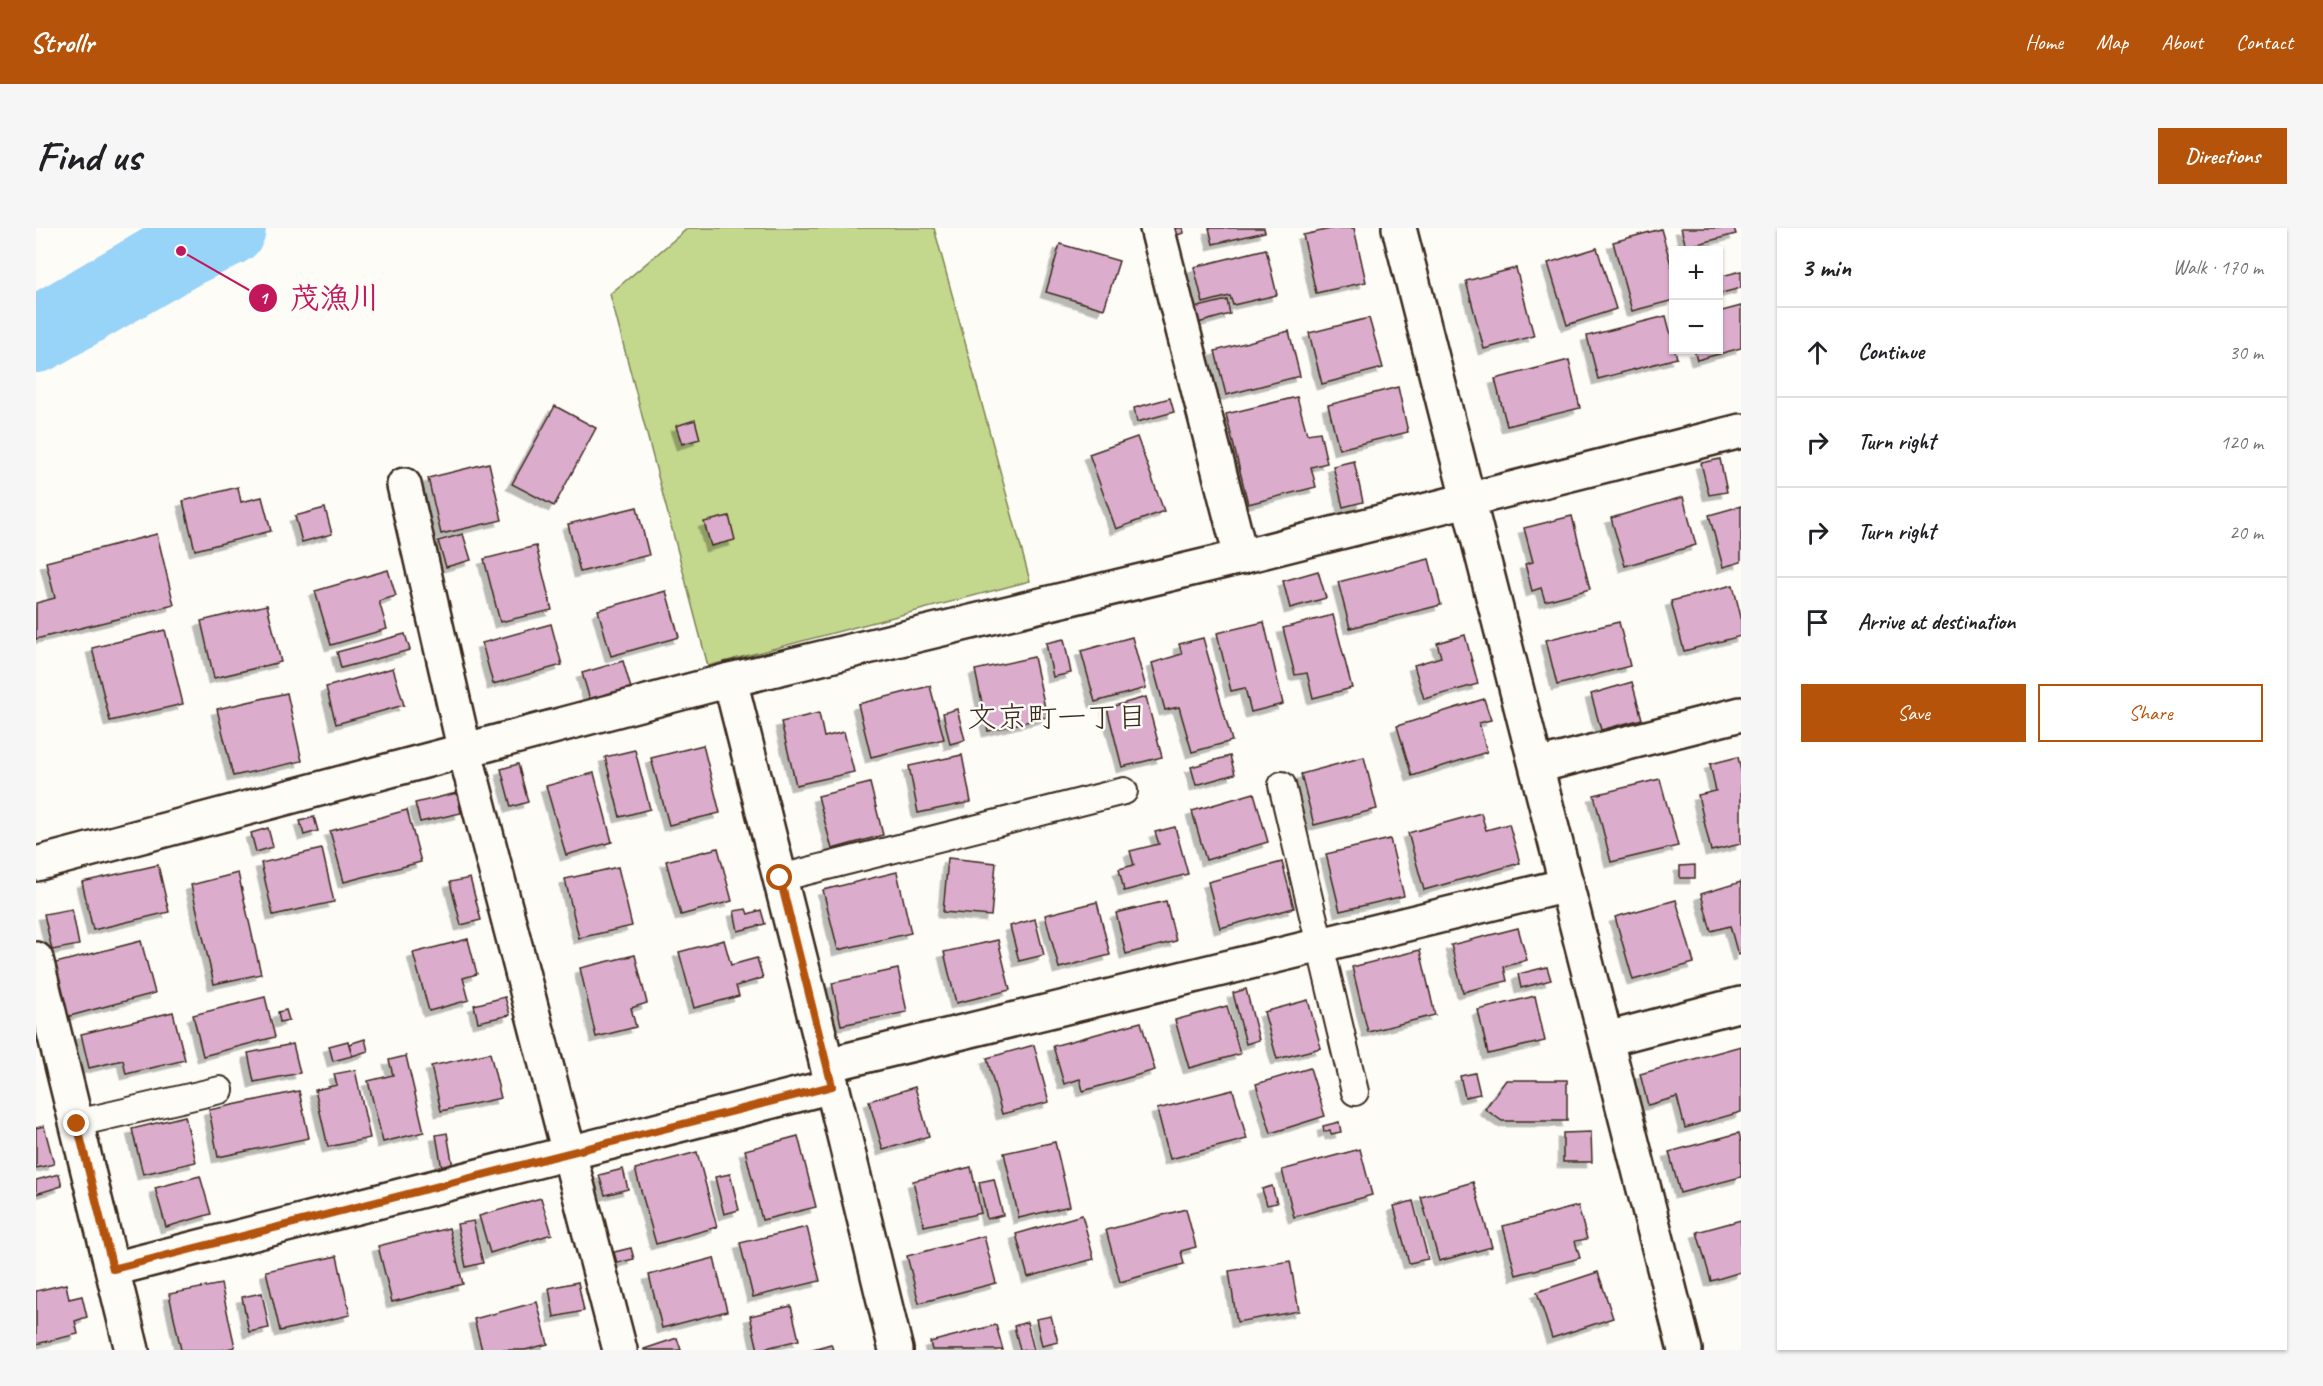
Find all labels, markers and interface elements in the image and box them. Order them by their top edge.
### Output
text: Strollr [30,25,94,60]
text: Home [2025,29,2063,55]
text: Map [2096,29,2128,55]
text: About [2161,29,2203,55]
text: Contact [2236,29,2293,55]
button: Directions [2158,128,2287,184]
text: Find us [36,130,141,183]
map controls [1669,246,1723,354]
button: + [1669,246,1723,300]
text: 3 min [1801,251,1851,284]
text: Walk · 170 m [2173,255,2263,280]
callout: 茂漁川 [248,274,392,322]
text: 茂漁川 [290,279,380,317]
text: 1 [259,287,269,309]
button: − [1669,300,1723,354]
icon: ahead [1801,336,1834,369]
text: Continue [1858,338,1924,366]
text: 30 m [2229,340,2263,365]
icon: right [1801,426,1834,459]
text: Turn right [1858,428,1935,456]
text: 120 m [2220,430,2263,455]
icon: right [1801,516,1834,549]
text: Turn right [1858,518,1935,546]
text: 20 m [2229,520,2263,545]
icon: arrive [1801,606,1834,639]
text: Arrive at destination [1858,608,2015,636]
button: Save [1801,684,2026,742]
button: Share [2038,684,2263,742]
district label: 文京町一丁目 [967,698,1147,736]
route start [766,864,792,890]
route end [63,1110,89,1136]

